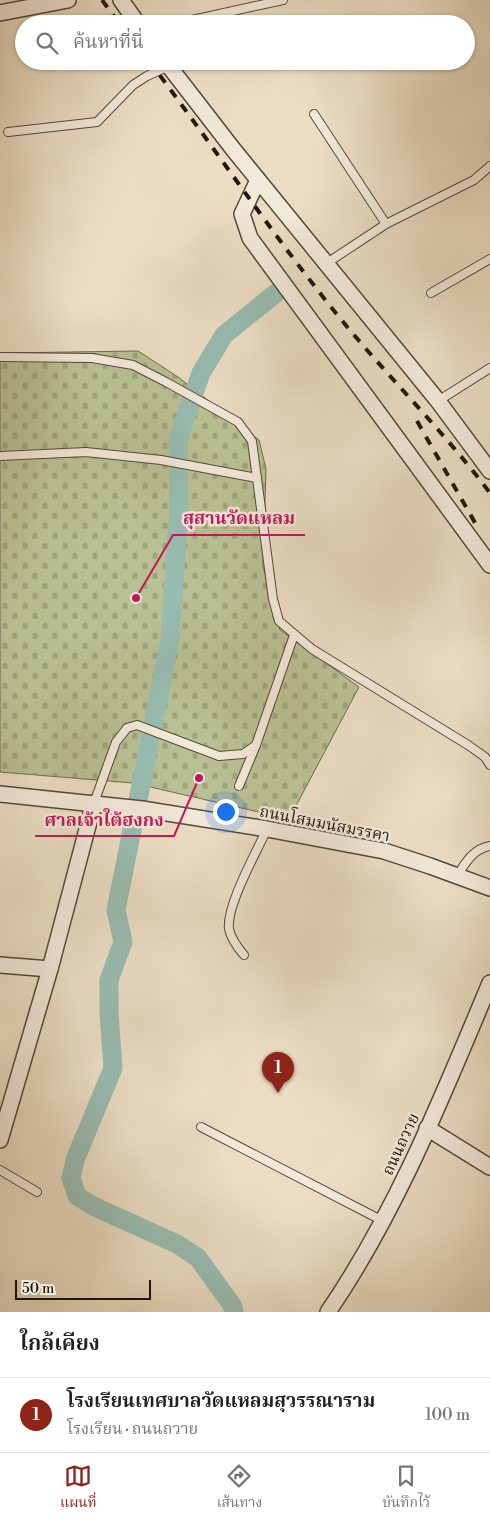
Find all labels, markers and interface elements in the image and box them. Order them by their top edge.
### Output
search box [15,15,475,70]
icon: search [33,29,61,57]
text: ค้นหาที่นี่ [73,30,144,54]
callout: สุสานวัดแหลม [173,502,305,535]
text: สุสานวัดแหลม [183,507,295,530]
your location [213,799,239,825]
street label: ถนนโสมมนัสมรรคา [258,801,392,846]
callout: ศาลเจ้าใต้ฮงกง [35,803,174,836]
text: ศาลเจ้าใต้ฮงกง [44,808,164,832]
pin: 1 [262,1052,294,1093]
street label: ถนนถวาย [378,1110,424,1179]
scale bar [15,1277,151,1300]
text: 50 m [22,1280,54,1298]
text: ใกล้เคียง [20,1331,100,1357]
text: โรงเรียนเทศบาลวัดแหลมสุวรรณาราม [67,1389,375,1413]
text: 1 [32,1405,40,1425]
text: 100 m [425,1405,470,1425]
text: โรงเรียน · ถนนถวาย [67,1419,198,1439]
tab: แผนที่ [60,1462,97,1514]
tab: เส้นทาง [217,1462,262,1514]
tab: บันทึกไว้ [382,1462,430,1514]

